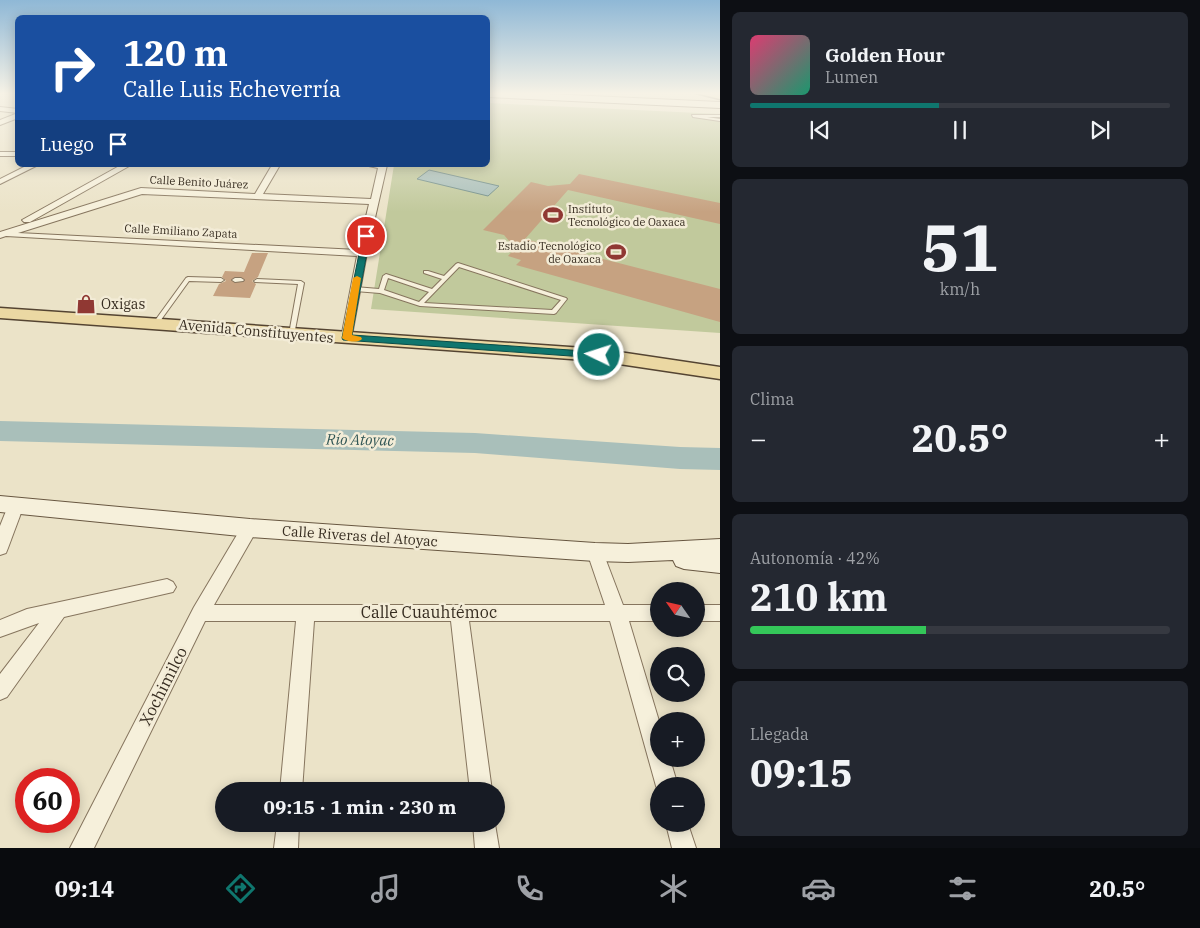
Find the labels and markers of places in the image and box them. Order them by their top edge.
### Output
place label: Instituto Tecnológico de Oaxaca [568,202,686,229]
sports icon: Instituto Tecnológico de Oaxaca [542,204,564,226]
pin [345,215,387,257]
place label: Estadio Tecnológico de Oaxaca [498,239,601,266]
sports icon: Estadio Tecnológico de Oaxaca [605,241,627,263]
shop icon: Oxigas [75,293,97,315]
place label: Oxigas [101,295,146,313]

